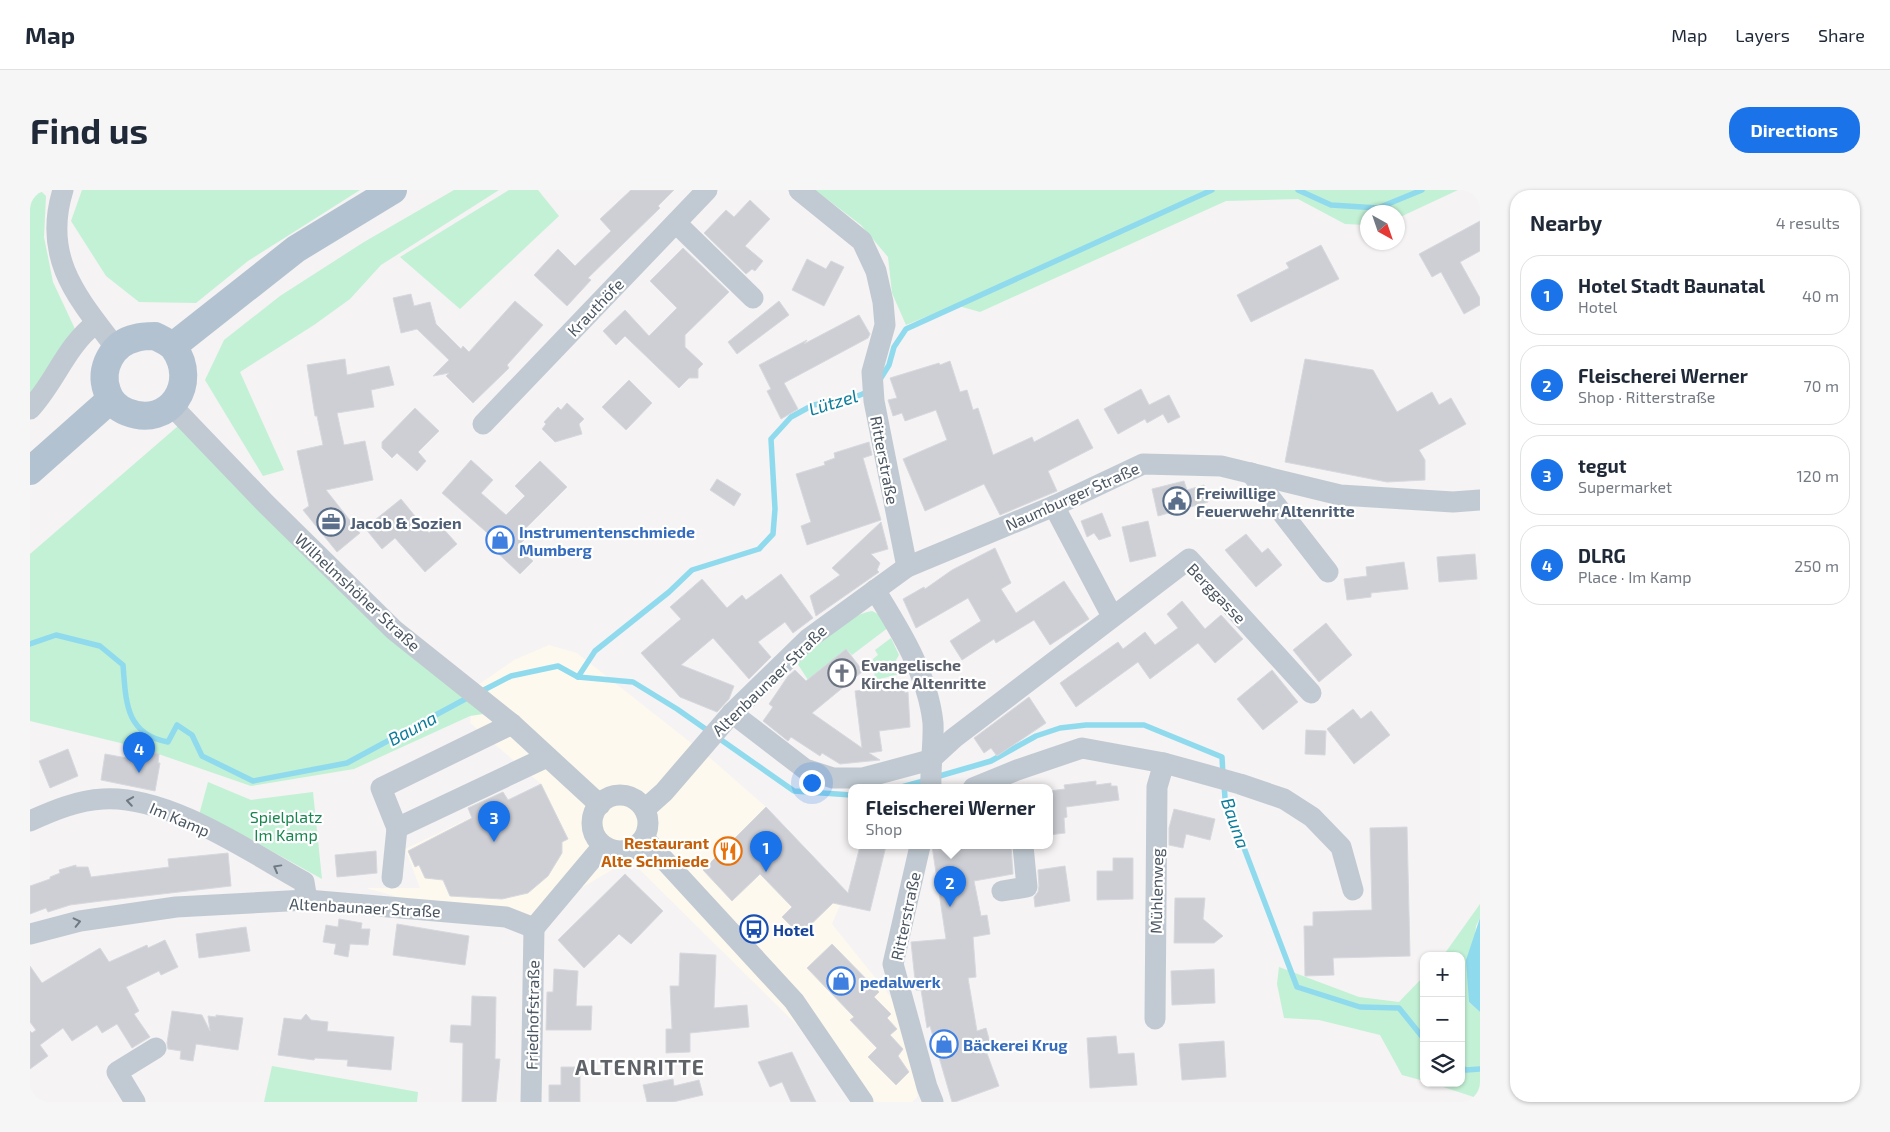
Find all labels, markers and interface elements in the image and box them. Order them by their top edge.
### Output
text: Map [25,20,75,49]
text: Map [1671,24,1707,46]
text: Layers [1735,24,1790,46]
text: Share [1818,24,1865,46]
button: Directions [1729,107,1860,153]
text: Find us [30,109,148,151]
north arrow [1360,205,1405,250]
text: Nearby [1530,210,1602,235]
text: 4 results [1776,213,1840,232]
street label: Krauthöfe [563,274,627,340]
text: Hotel Stadt Baunatal [1578,274,1765,297]
text: 1 [1544,286,1550,305]
text: 40 m [1802,286,1839,305]
text: Hotel [1578,297,1617,316]
text: Fleischerei Werner [1578,364,1748,387]
text: 2 [1542,376,1552,395]
text: 70 m [1804,376,1839,395]
water label: Lützel [806,384,860,420]
text: Shop · Ritterstraße [1578,387,1715,406]
street label: Ritterstraße [867,414,903,506]
text: tegut [1578,454,1627,477]
street label: Naumburger Straße [1002,458,1142,534]
text: 3 [1542,466,1552,485]
text: 120 m [1796,466,1839,485]
text: Supermarket [1578,477,1672,496]
place label: Freiwillige Feuerwehr Altenritte [1196,483,1355,520]
public building icon: Freiwillige Feuerwehr Altenritte [1162,486,1192,516]
office icon: Jacob & Sozien [316,507,346,537]
place label: Jacob & Sozien [350,513,462,532]
place label: Instrumentenschmiede Mumberg [519,522,695,559]
shop icon: Instrumentenschmiede Mumberg [485,525,515,555]
street label: Wilhelmshöher Straße [291,529,425,655]
text: DLRG [1578,544,1626,567]
text: 4 [1542,556,1552,575]
text: 250 m [1794,556,1839,575]
street label: Berggasse [1184,559,1250,627]
text: Place · Im Kamp [1578,567,1692,586]
street label: Altenbaunaer Straße [708,621,830,739]
place label: Evangelische Kirche Altenritte [861,655,986,692]
church icon: Evangelische Kirche Altenritte [827,658,857,688]
water label: Bauna [384,706,440,750]
pin: 4 [123,732,155,773]
your location [799,770,825,796]
popup [848,784,1053,849]
water label: Bauna [1217,795,1255,851]
one-way arrow [126,796,134,806]
text: Fleischerei Werner [866,796,1035,819]
street label: Im Kamp [147,798,213,840]
pin: 3 [478,801,510,842]
park label: Spielplatz Im Kamp [250,807,322,844]
text: Shop [866,819,902,838]
pin: 1 [750,831,782,872]
place label: Restaurant Alte Schmiede [601,833,709,870]
restaurant icon: Restaurant Alte Schmiede [713,836,743,866]
street label: Mühlenweg [1146,848,1166,934]
one-way arrow [273,864,282,874]
pin: 2 [934,866,966,907]
street label: Ritterstraße [886,870,924,962]
street label: Altenbaunaer Straße [289,894,441,920]
bus stop icon: Hotel [739,914,769,944]
one-way arrow [73,917,82,928]
place label: Hotel [773,920,815,939]
map controls [1420,952,1465,1087]
button: + [1420,952,1465,997]
street label: Friedhofstraße [522,960,542,1070]
shop icon: pedalwerk [826,966,856,996]
place label: pedalwerk [860,972,941,991]
button: − [1420,997,1465,1042]
shop icon: Bäckerei Krug [929,1029,959,1059]
place label: Bäckerei Krug [963,1035,1068,1054]
button: layers [1420,1042,1465,1087]
district label: ALTENRITTE [575,1054,705,1079]

